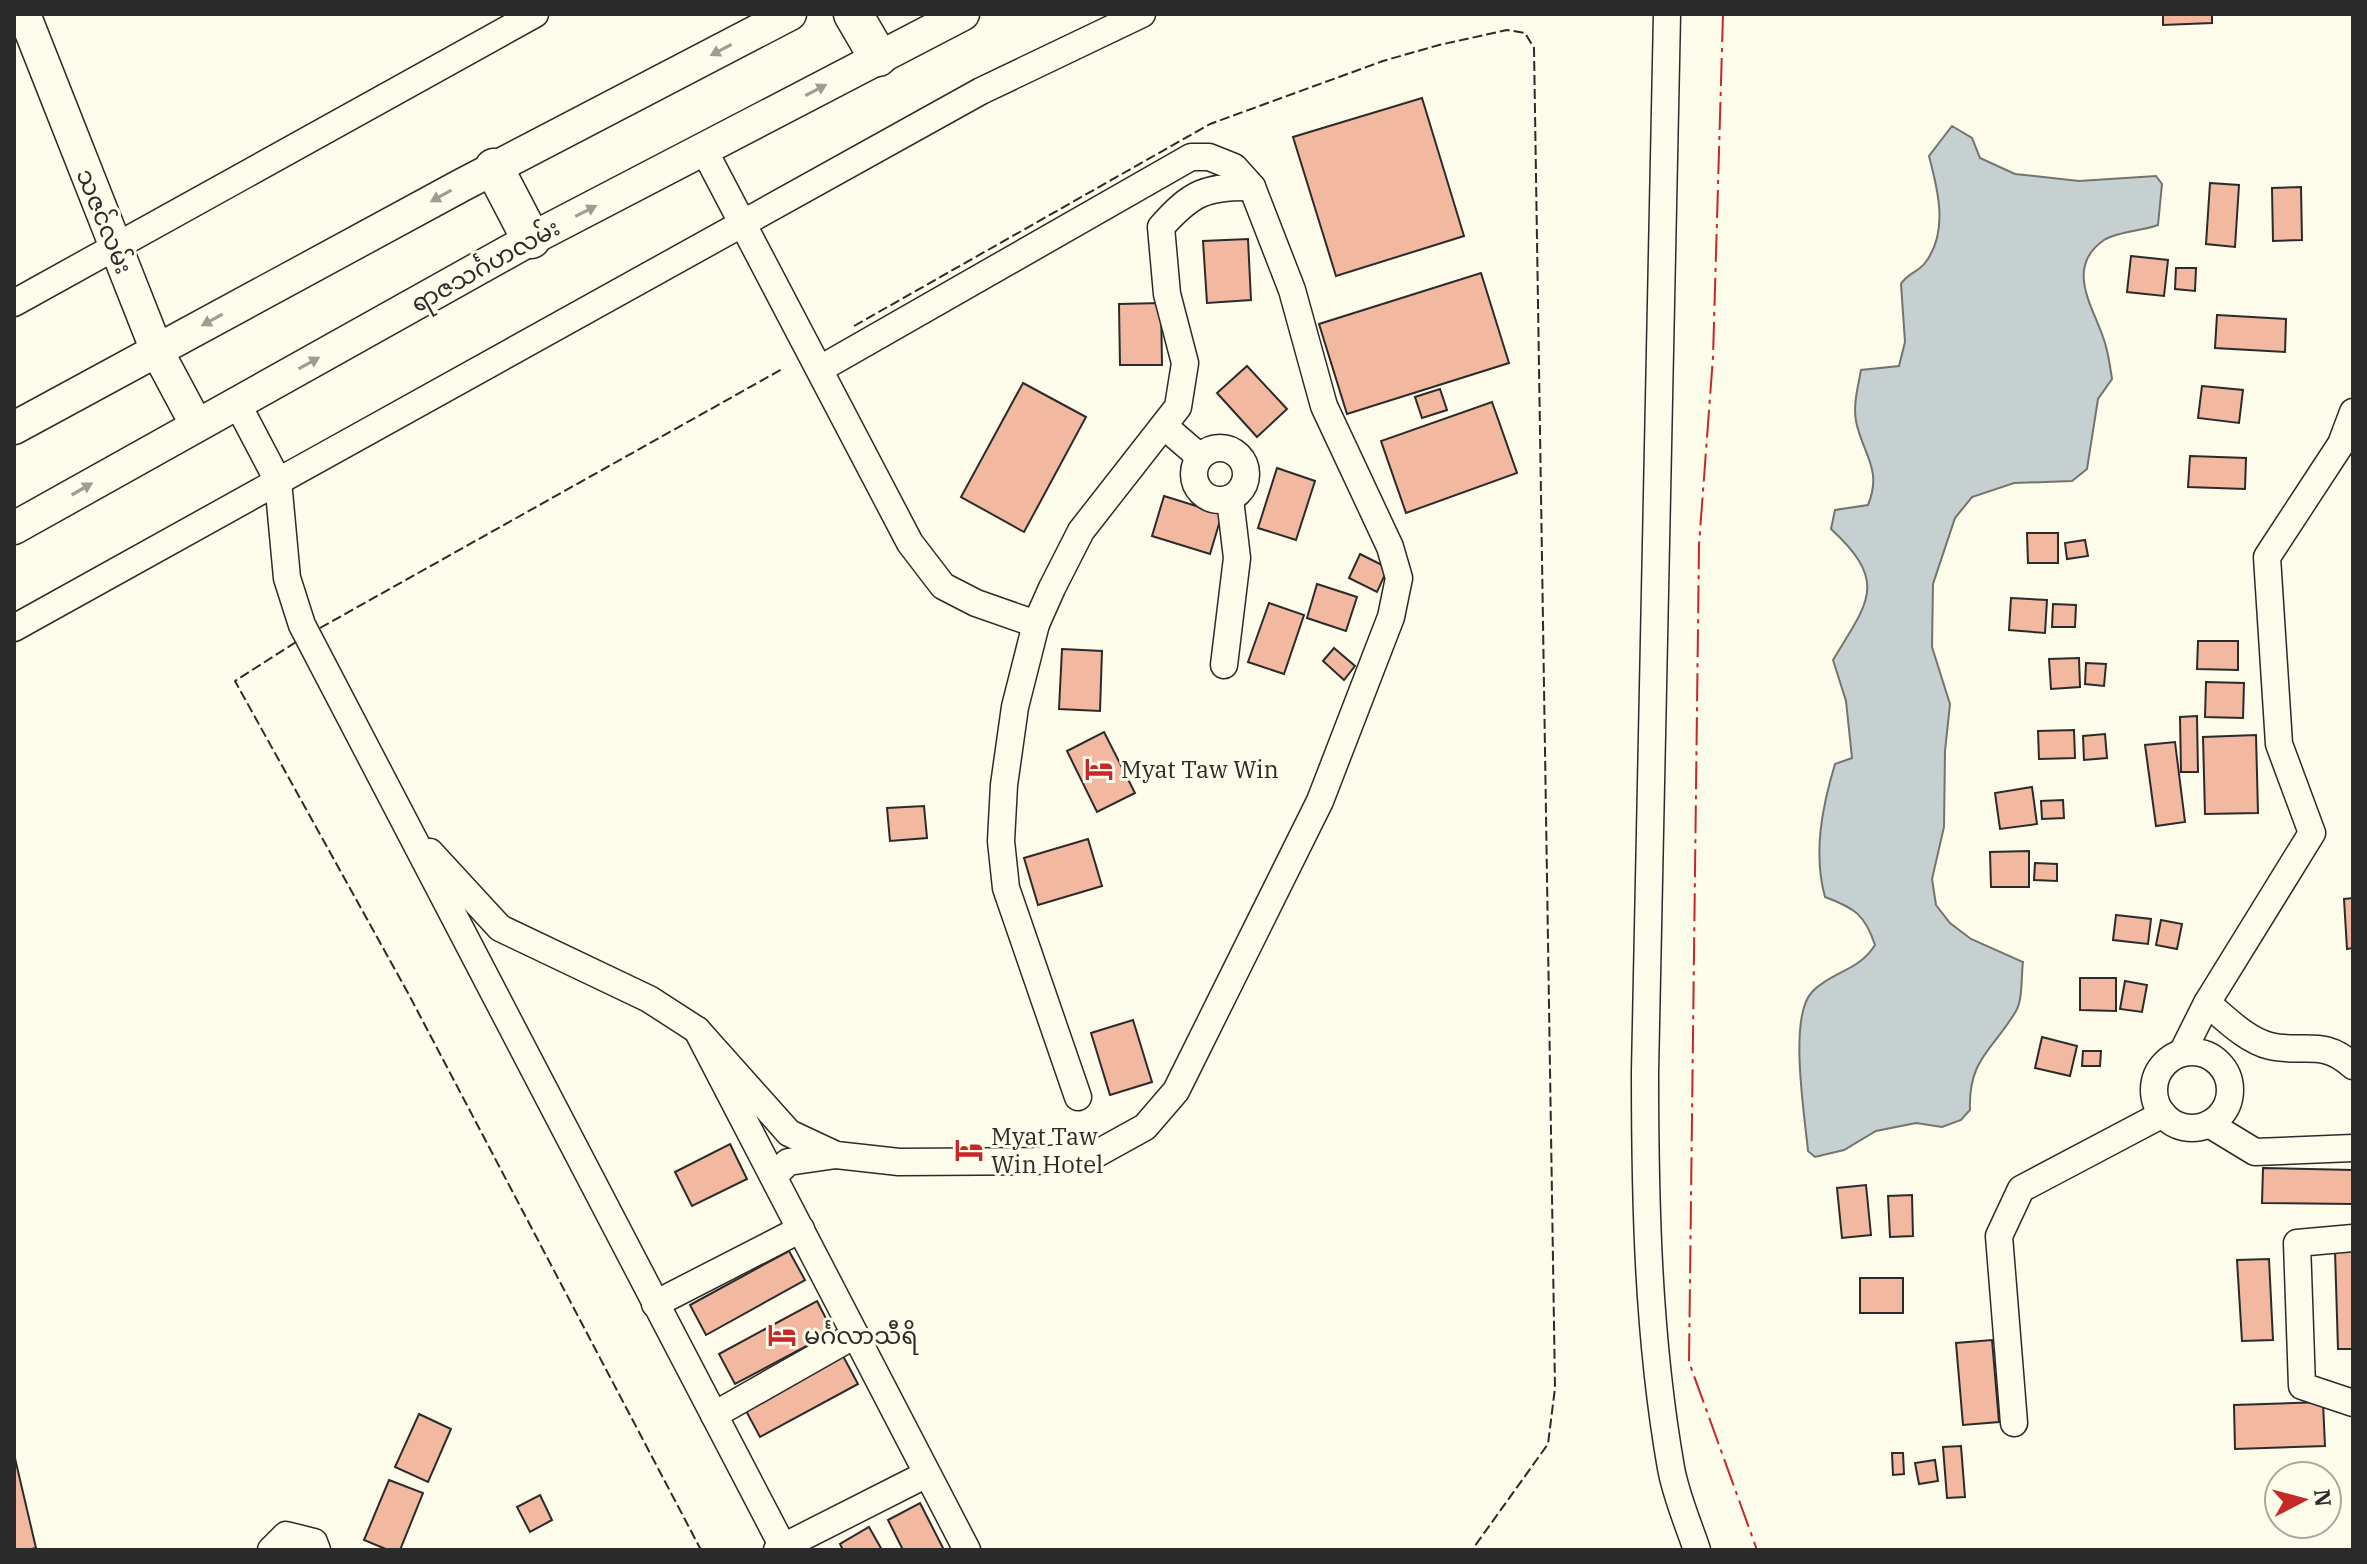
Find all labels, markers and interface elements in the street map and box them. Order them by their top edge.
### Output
one-way arrow [709,43,732,57]
one-way arrow [805,83,828,97]
street label: သဇင်လမ်း [69,164,141,278]
one-way arrow [430,189,452,203]
one-way arrow [575,204,598,218]
street label: ရာဇသင်္ဂဟလမ်း [405,211,567,323]
one-way arrow [201,314,224,327]
one-way arrow [298,356,320,370]
one-way arrow [71,482,93,496]
place label: Myat Taw Win [1121,753,1279,785]
hotel icon: Myat Taw Win [1084,754,1114,784]
place label: Myat Taw Win Hotel [991,1120,1103,1180]
hotel icon: Myat Taw Win Hotel [954,1135,984,1165]
place label: မင်္ဂလာသီရိ [804,1319,919,1355]
hotel icon: မင်္ဂလာသီရိ [767,1320,797,1350]
north arrow [2263,1460,2343,1540]
text: N [2308,1488,2339,1508]

